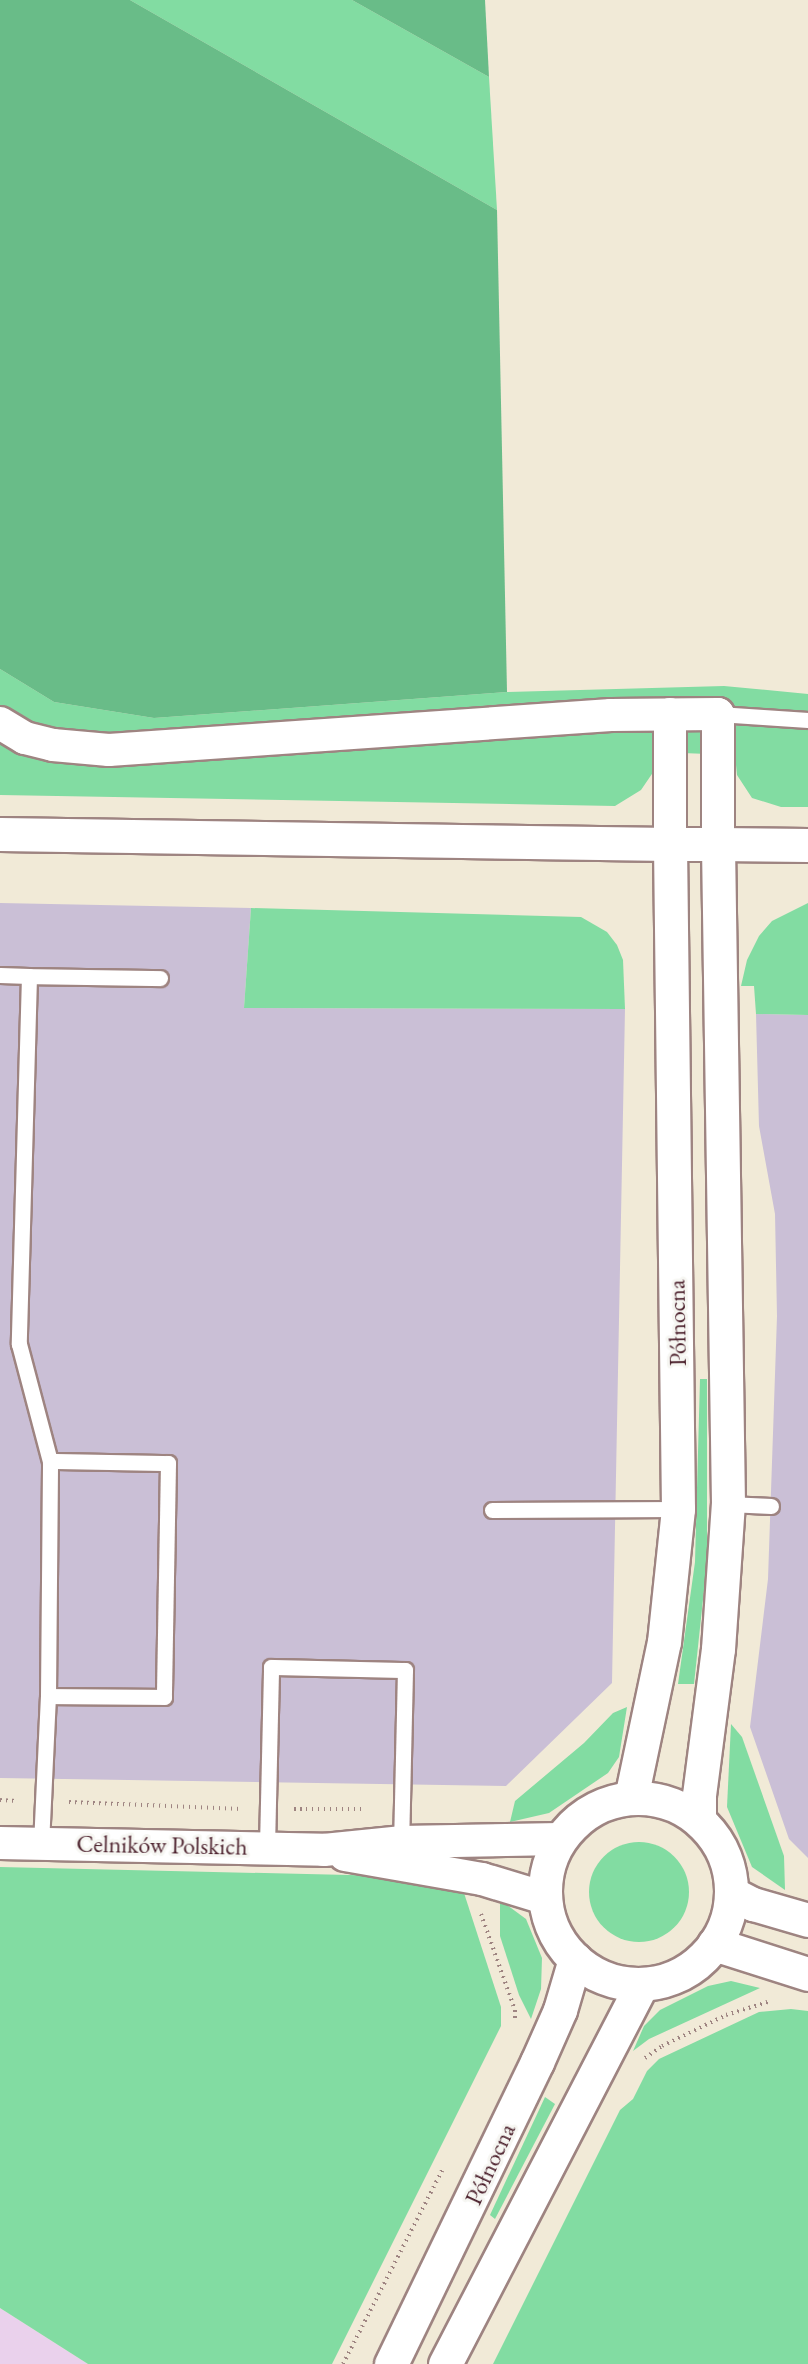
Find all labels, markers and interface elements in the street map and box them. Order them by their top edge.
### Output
street label: Północna [662,1280,692,1366]
street label: Celników Polskich [76,1829,248,1861]
street label: Północna [459,2119,521,2209]

